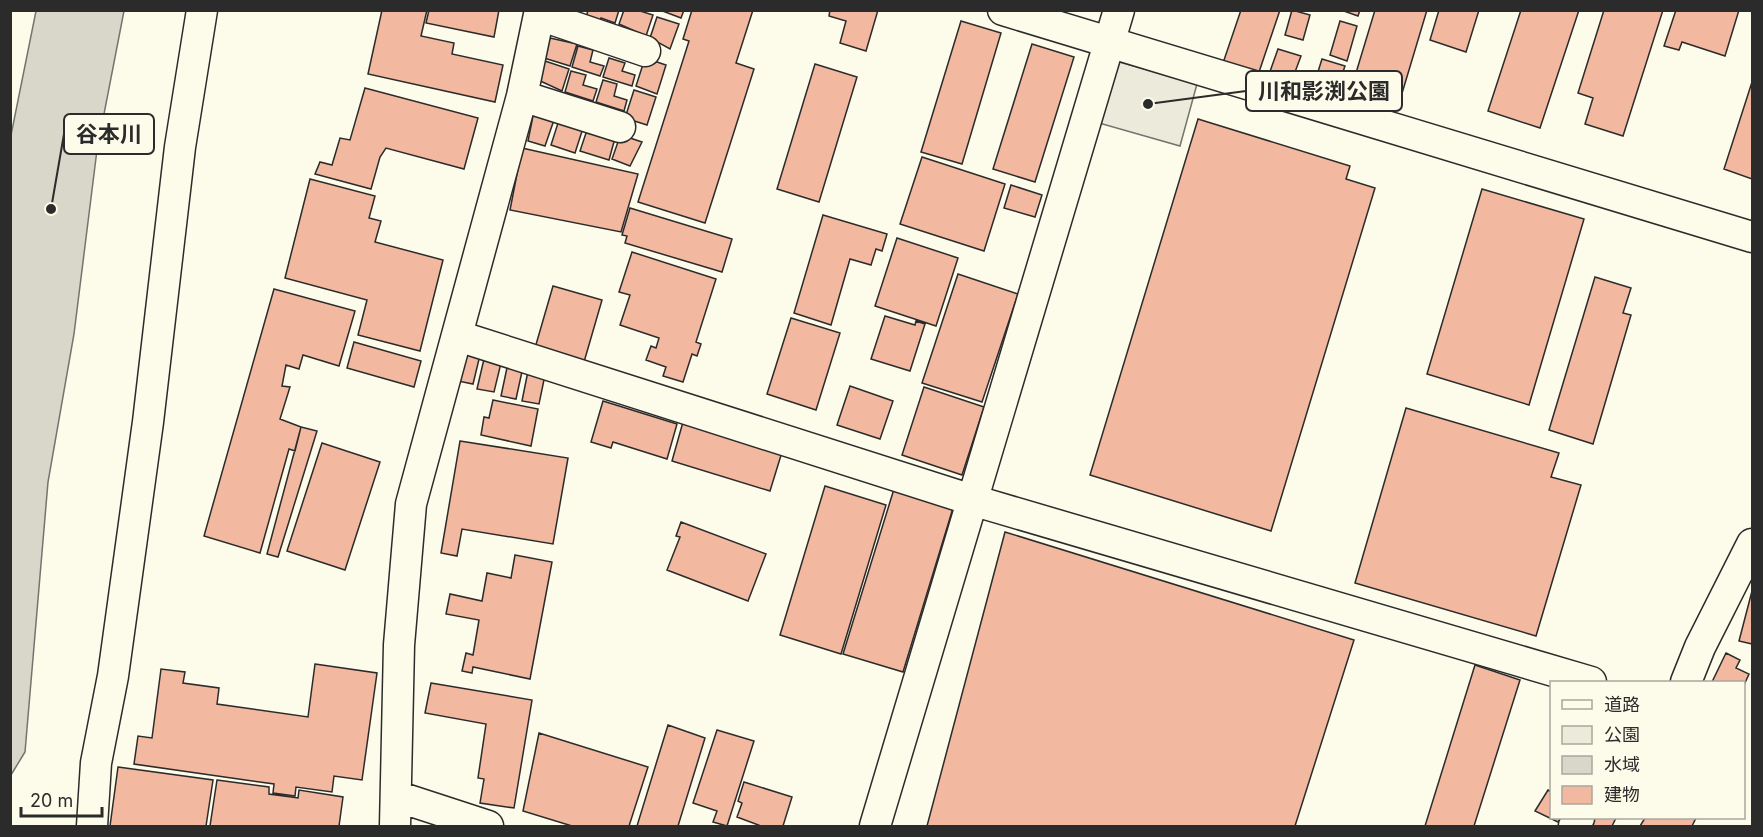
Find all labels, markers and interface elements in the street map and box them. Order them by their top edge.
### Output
callout: 川和影渕公園 [1246,71,1402,111]
text: 川和影渕公園 [1258,78,1390,104]
callout: 谷本川 [64,114,154,154]
text: 谷本川 [76,121,142,147]
legend [1550,681,1745,819]
text: 道路 [1604,694,1640,715]
text: 公園 [1604,724,1640,745]
text: 水域 [1604,754,1640,775]
scale bar [21,780,102,818]
text: 建物 [1604,784,1640,805]
text: 20 m [30,790,73,811]

